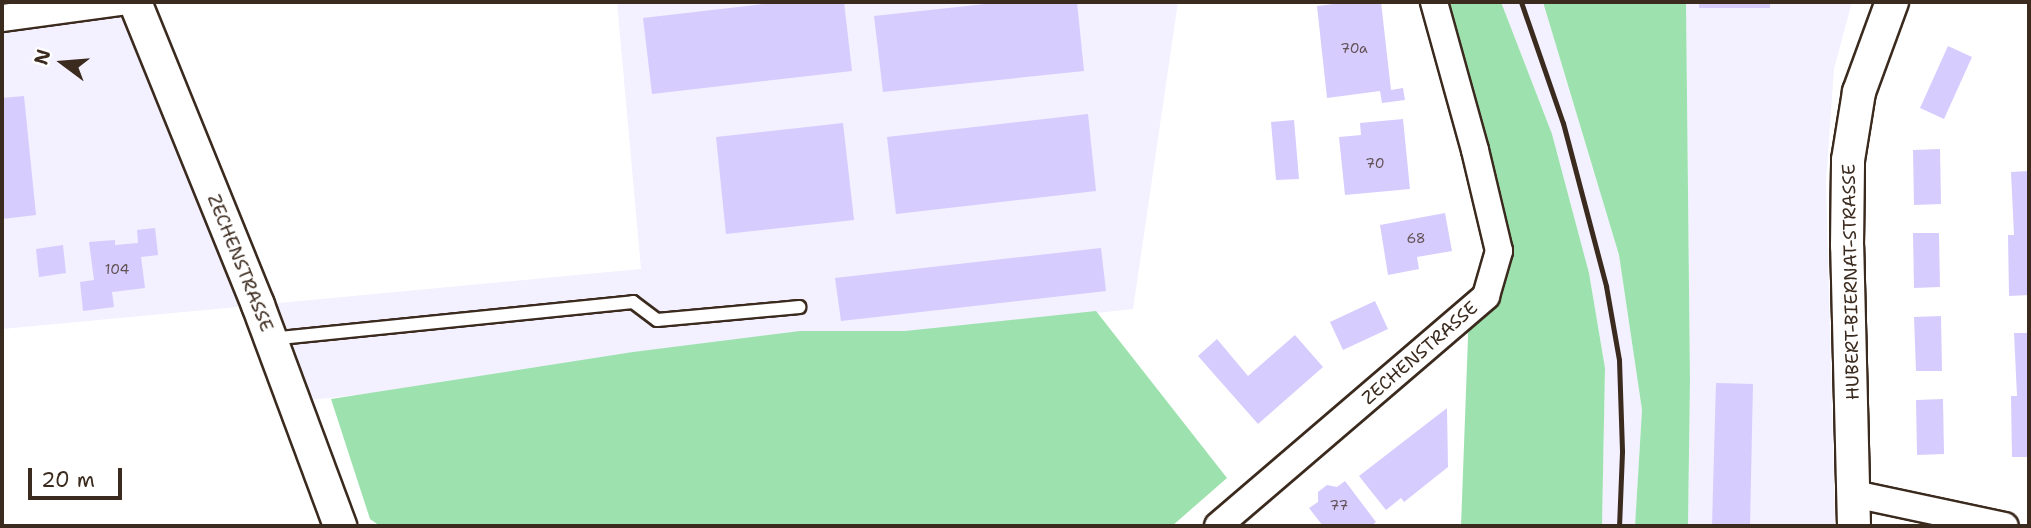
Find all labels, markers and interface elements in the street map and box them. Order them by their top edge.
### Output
north arrow [28,28,98,98]
house number: 70a [1340,40,1368,56]
text: N [28,46,56,68]
house number: 70 [1365,155,1385,171]
street label: HUBERT-BIERNAT-STRASSE [1838,164,1864,400]
street label: ZECHENSTRASSE [203,191,277,335]
house number: 68 [1406,230,1426,246]
house number: 104 [105,261,129,277]
street label: ZECHENSTRASSE [1358,297,1482,409]
scale bar [32,454,126,498]
text: 20 m [41,466,95,494]
house number: 77 [1330,497,1348,513]

